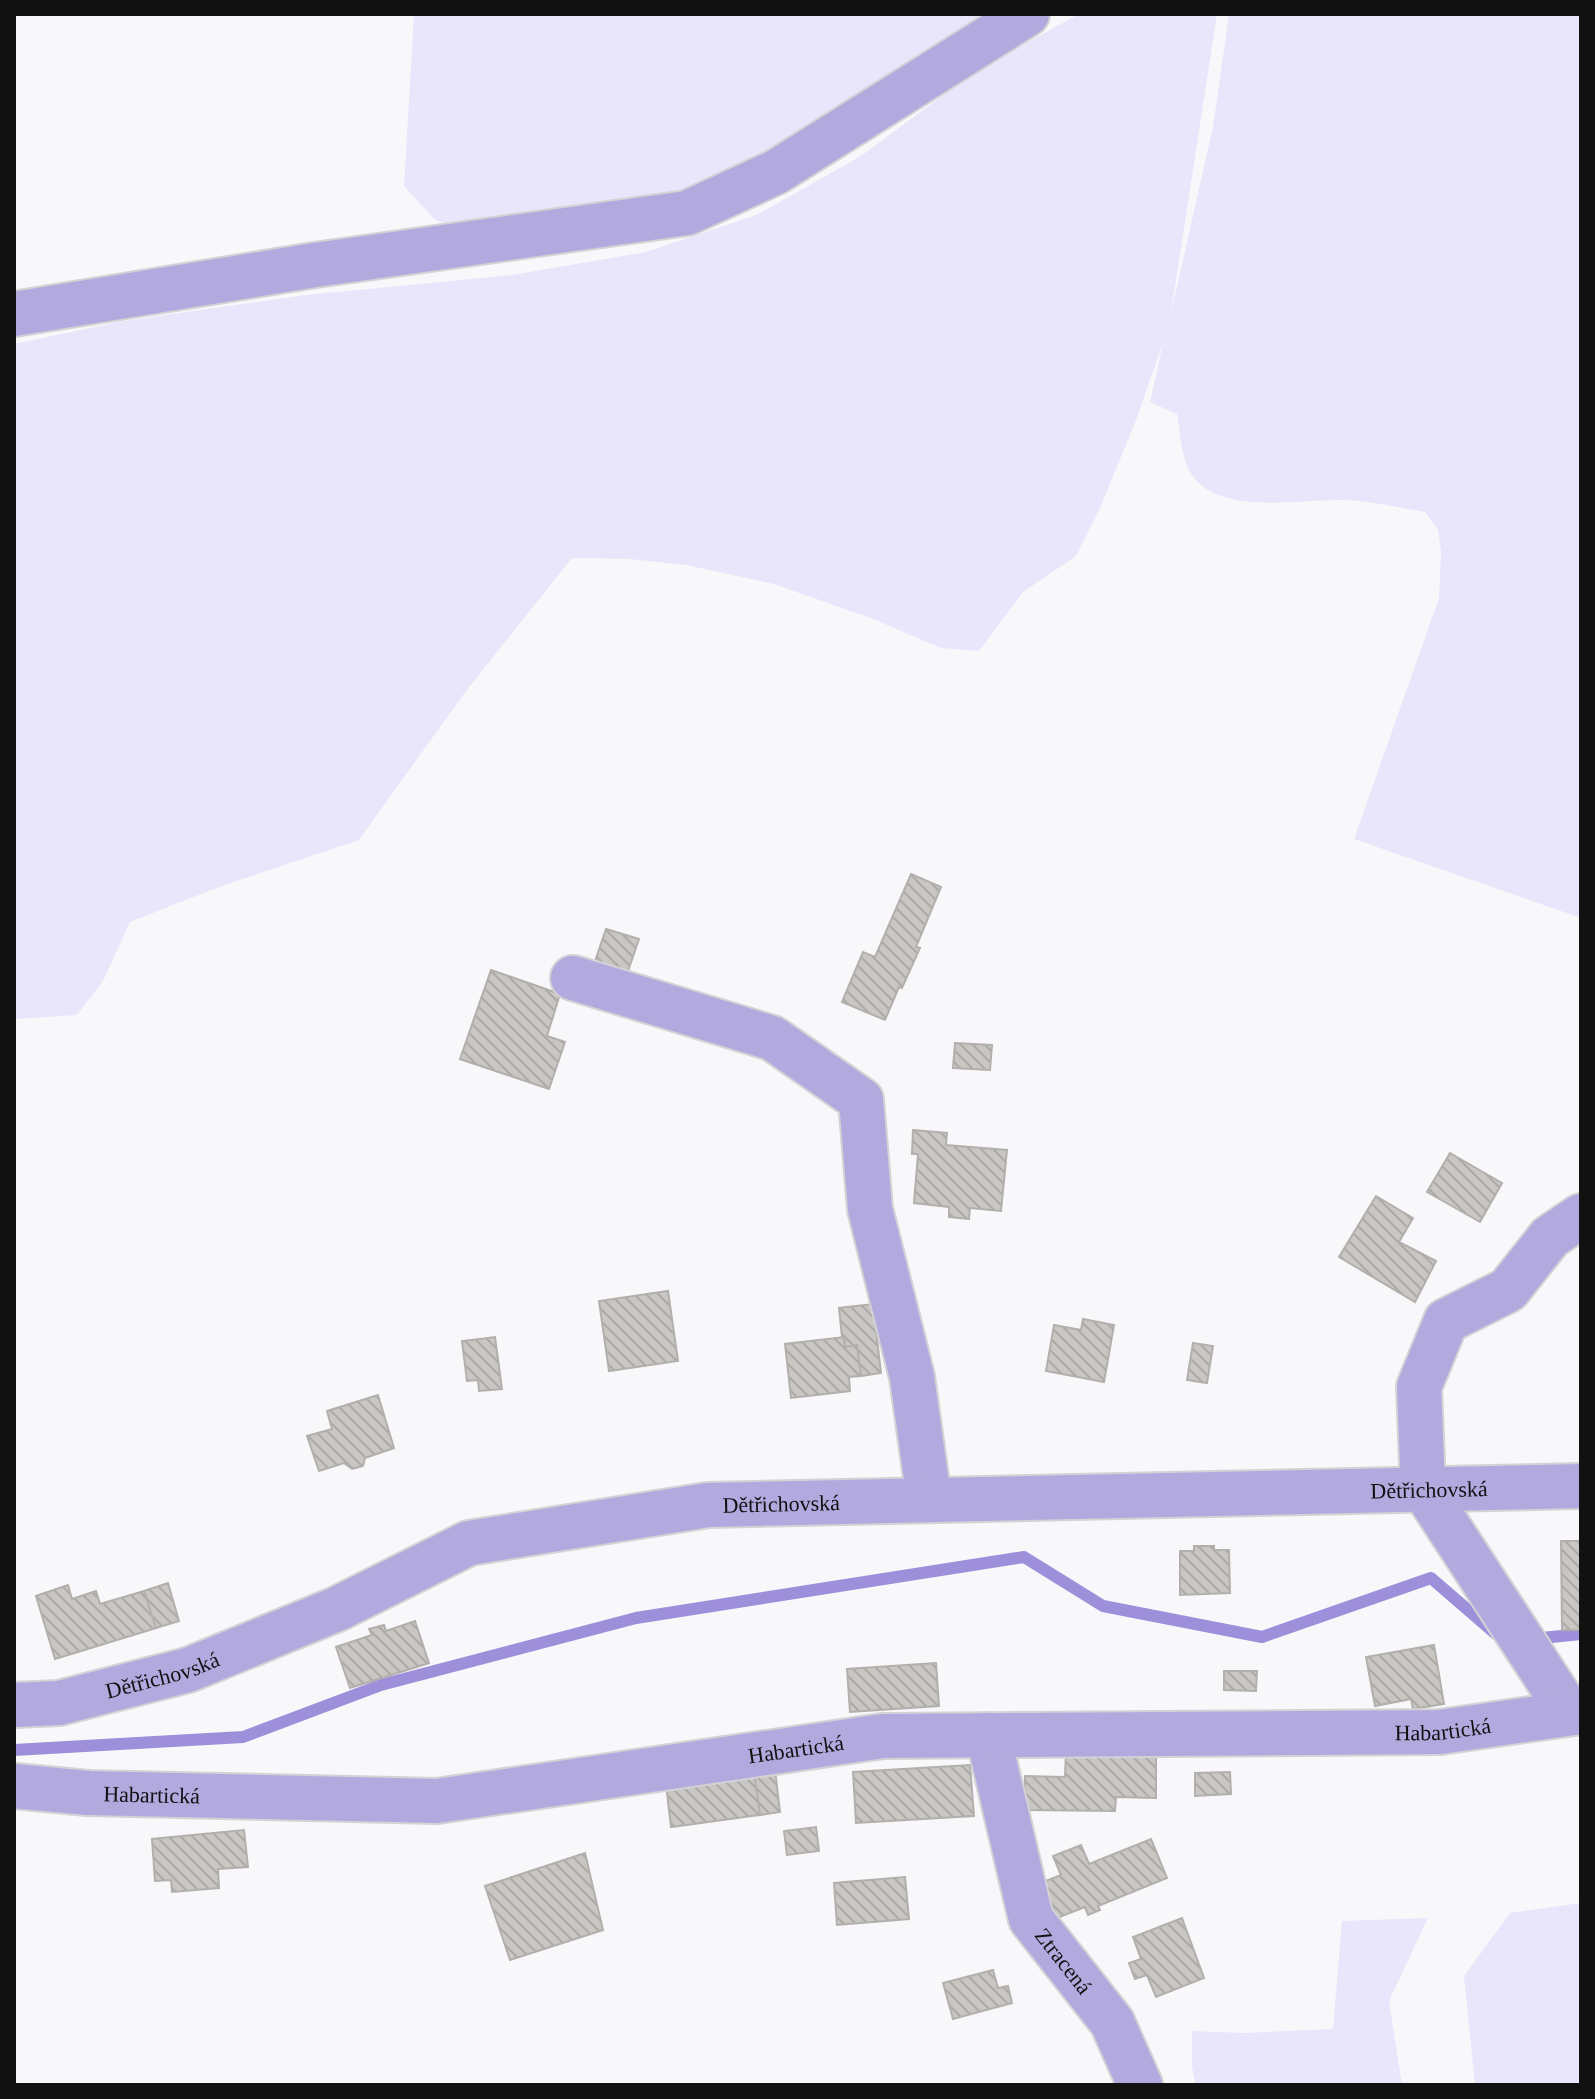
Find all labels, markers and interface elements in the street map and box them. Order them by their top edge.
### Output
street label: Dětřichovská [1370,1476,1488,1504]
street label: Dětřichovská [722,1490,840,1518]
street label: Dětřichovská [103,1647,223,1704]
street label: Habartická [1395,1713,1493,1745]
street label: Habartická [746,1730,846,1769]
street label: Habartická [103,1781,200,1809]
street label: Ztracená [1030,1923,1097,1999]

